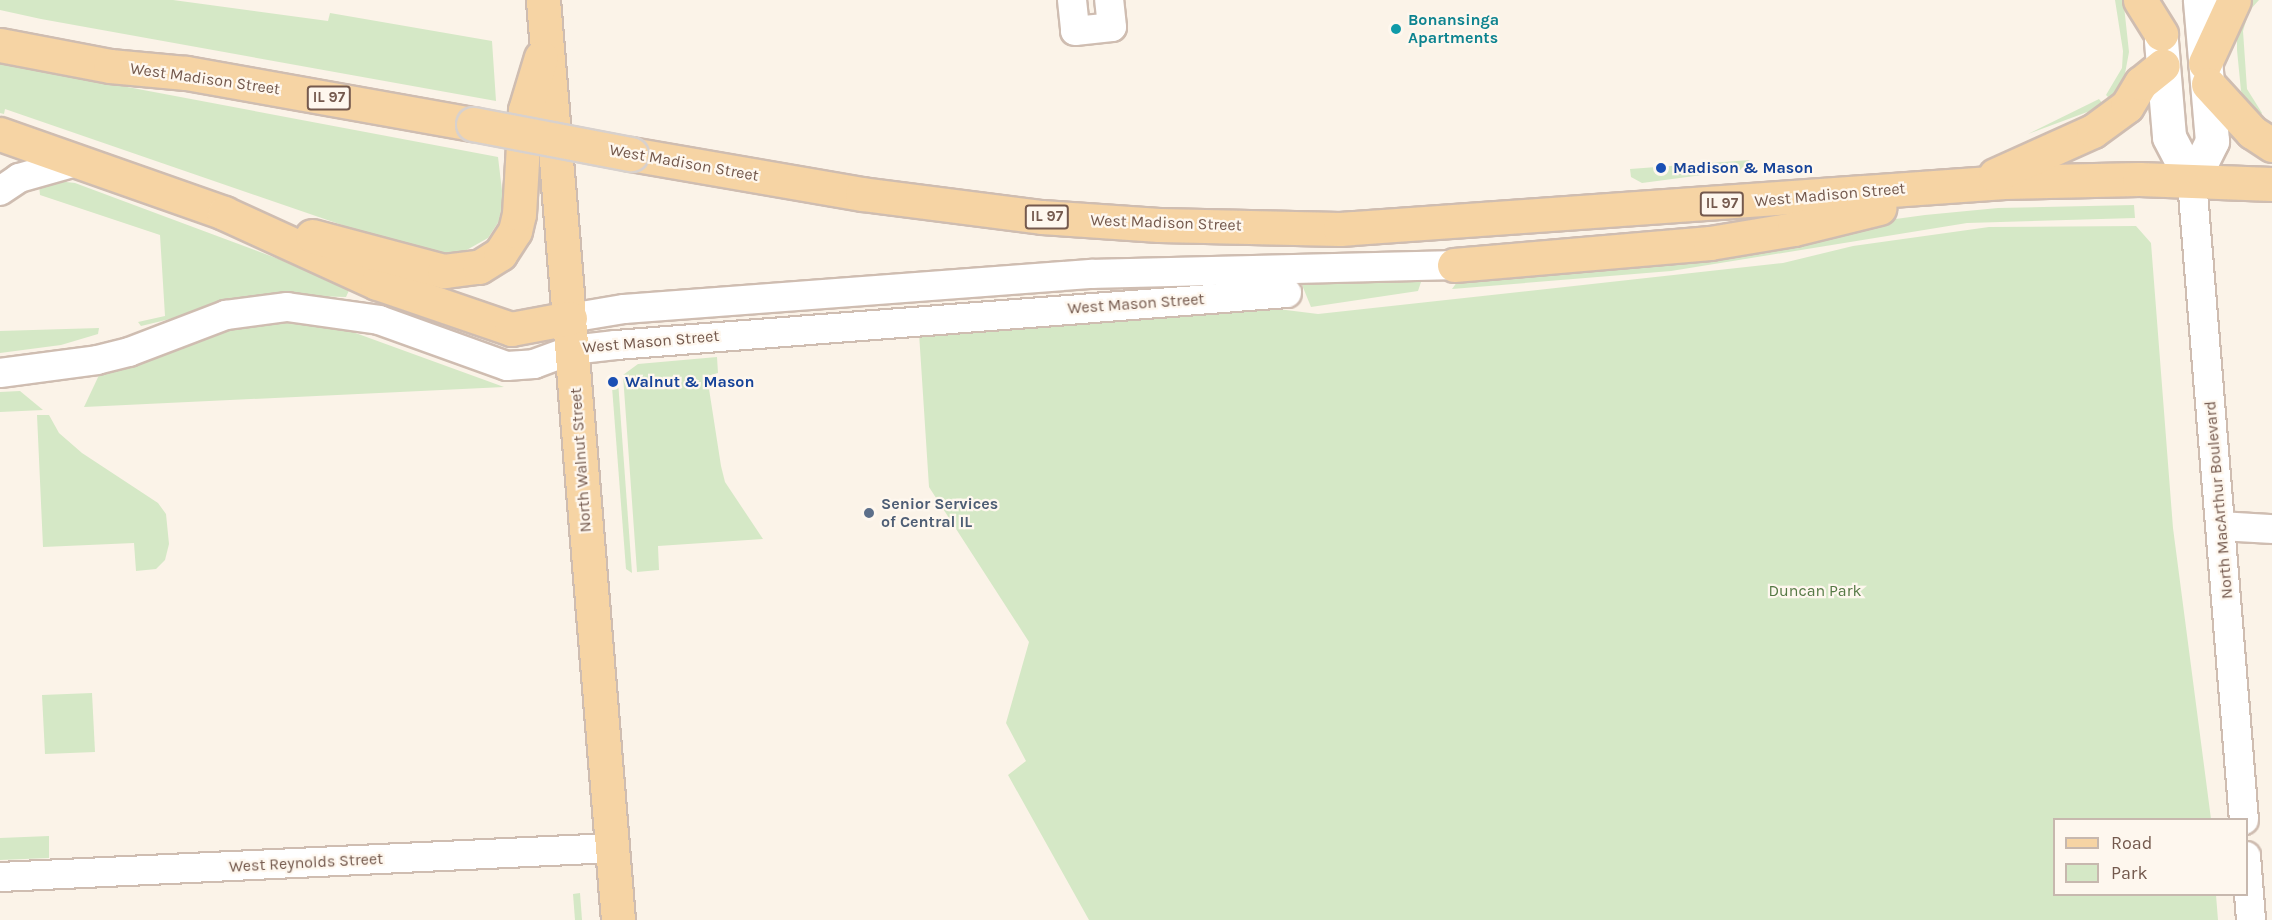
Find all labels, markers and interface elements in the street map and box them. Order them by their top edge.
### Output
place label: Bonansinga Apartments [1408,10,1499,48]
marker: Bonansinga Apartments [1389,22,1403,36]
street label: West Madison Street [129,59,281,99]
road number: IL 97 [306,86,352,110]
street label: West Madison Street [608,140,760,186]
place label: Madison & Mason [1673,158,1813,178]
marker: Madison & Mason [1654,161,1668,175]
street label: West Madison Street [1754,179,1906,211]
road number: IL 97 [1700,192,1744,216]
road number: IL 97 [1024,205,1070,229]
street label: West Madison Street [1090,211,1242,235]
street label: West Mason Street [1067,290,1205,318]
street label: West Mason Street [582,326,720,358]
place label: Walnut & Mason [625,372,754,392]
marker: Walnut & Mason [606,375,620,389]
street label: North Walnut Street [566,387,596,533]
street label: North MacArthur Boulevard [2201,400,2237,600]
place label: Senior Services of Central IL [881,494,998,532]
marker: Senior Services of Central IL [862,506,876,520]
park label: Duncan Park [1769,581,1861,601]
legend [2053,818,2248,896]
text: Road [2111,832,2152,854]
street label: West Reynolds Street [229,849,383,877]
text: Park [2111,862,2148,884]

